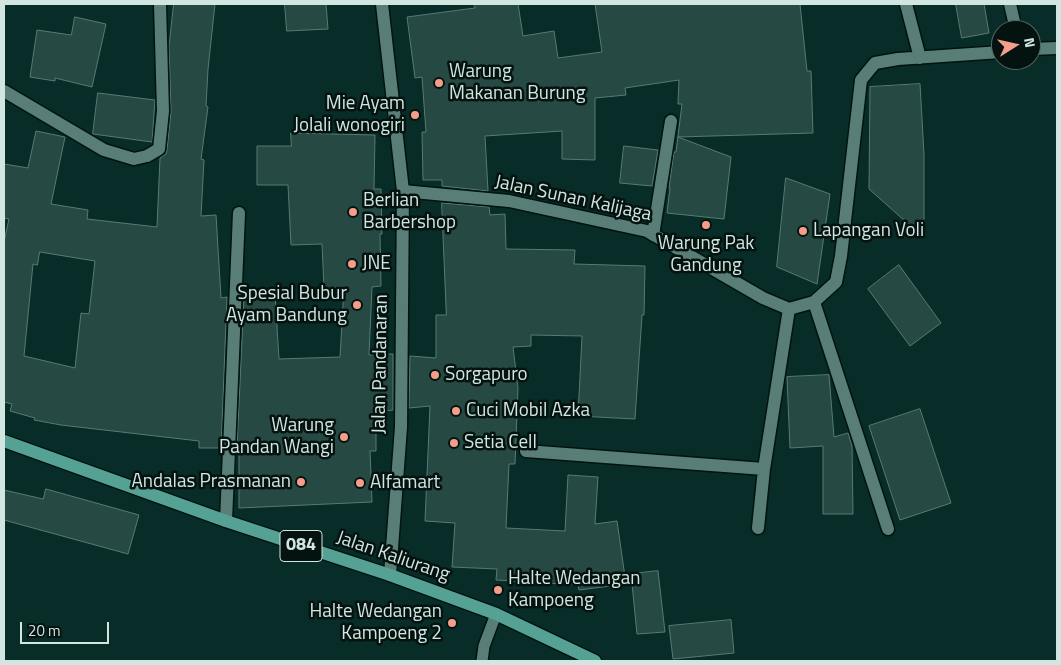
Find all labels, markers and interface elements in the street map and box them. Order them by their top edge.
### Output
north arrow [991,20,1041,70]
text: N [1019,36,1041,49]
place label: Warung Makanan Burung [449,61,586,105]
marker: Warung Makanan Burung [433,77,445,89]
place label: Mie Ayam Jolali wonogiri [294,93,405,137]
marker: Mie Ayam Jolali wonogiri [409,109,421,121]
street label: Jalan Sunan Kalijaga [493,171,653,227]
place label: Berlian Barbershop [363,190,456,234]
marker: Berlian Barbershop [347,206,359,218]
marker: Warung Pak Gandung [700,219,712,231]
place label: Lapangan Voli [813,220,924,242]
marker: Lapangan Voli [797,225,809,237]
place label: Warung Pak Gandung [658,233,754,277]
place label: JNE [362,253,391,275]
marker: JNE [346,258,358,270]
place label: Spesial Bubur Ayam Bandung [226,283,347,327]
street label: Jalan Pandanaran [368,294,394,434]
marker: Spesial Bubur Ayam Bandung [351,299,363,311]
place label: Sorgapuro [445,364,528,386]
marker: Sorgapuro [429,369,441,381]
place label: Cuci Mobil Azka [466,400,590,422]
marker: Cuci Mobil Azka [450,405,462,417]
place label: Warung Pandan Wangi [219,415,334,459]
marker: Warung Pandan Wangi [338,431,350,443]
place label: Setia Cell [464,432,537,454]
marker: Setia Cell [448,437,460,449]
place label: Andalas Prasmanan [131,471,291,493]
place label: Alfamart [370,472,440,494]
marker: Andalas Prasmanan [295,476,307,488]
marker: Alfamart [354,477,366,489]
street label: Jalan Kaliurang [333,527,453,587]
road number: 084 [280,530,322,562]
place label: Halte Wedangan Kampoeng [508,568,640,612]
marker: Halte Wedangan Kampoeng [492,584,504,596]
place label: Halte Wedangan Kampoeng 2 [310,601,442,645]
scale bar [22,612,111,644]
marker: Halte Wedangan Kampoeng 2 [446,617,458,629]
text: 20 m [28,619,61,642]

